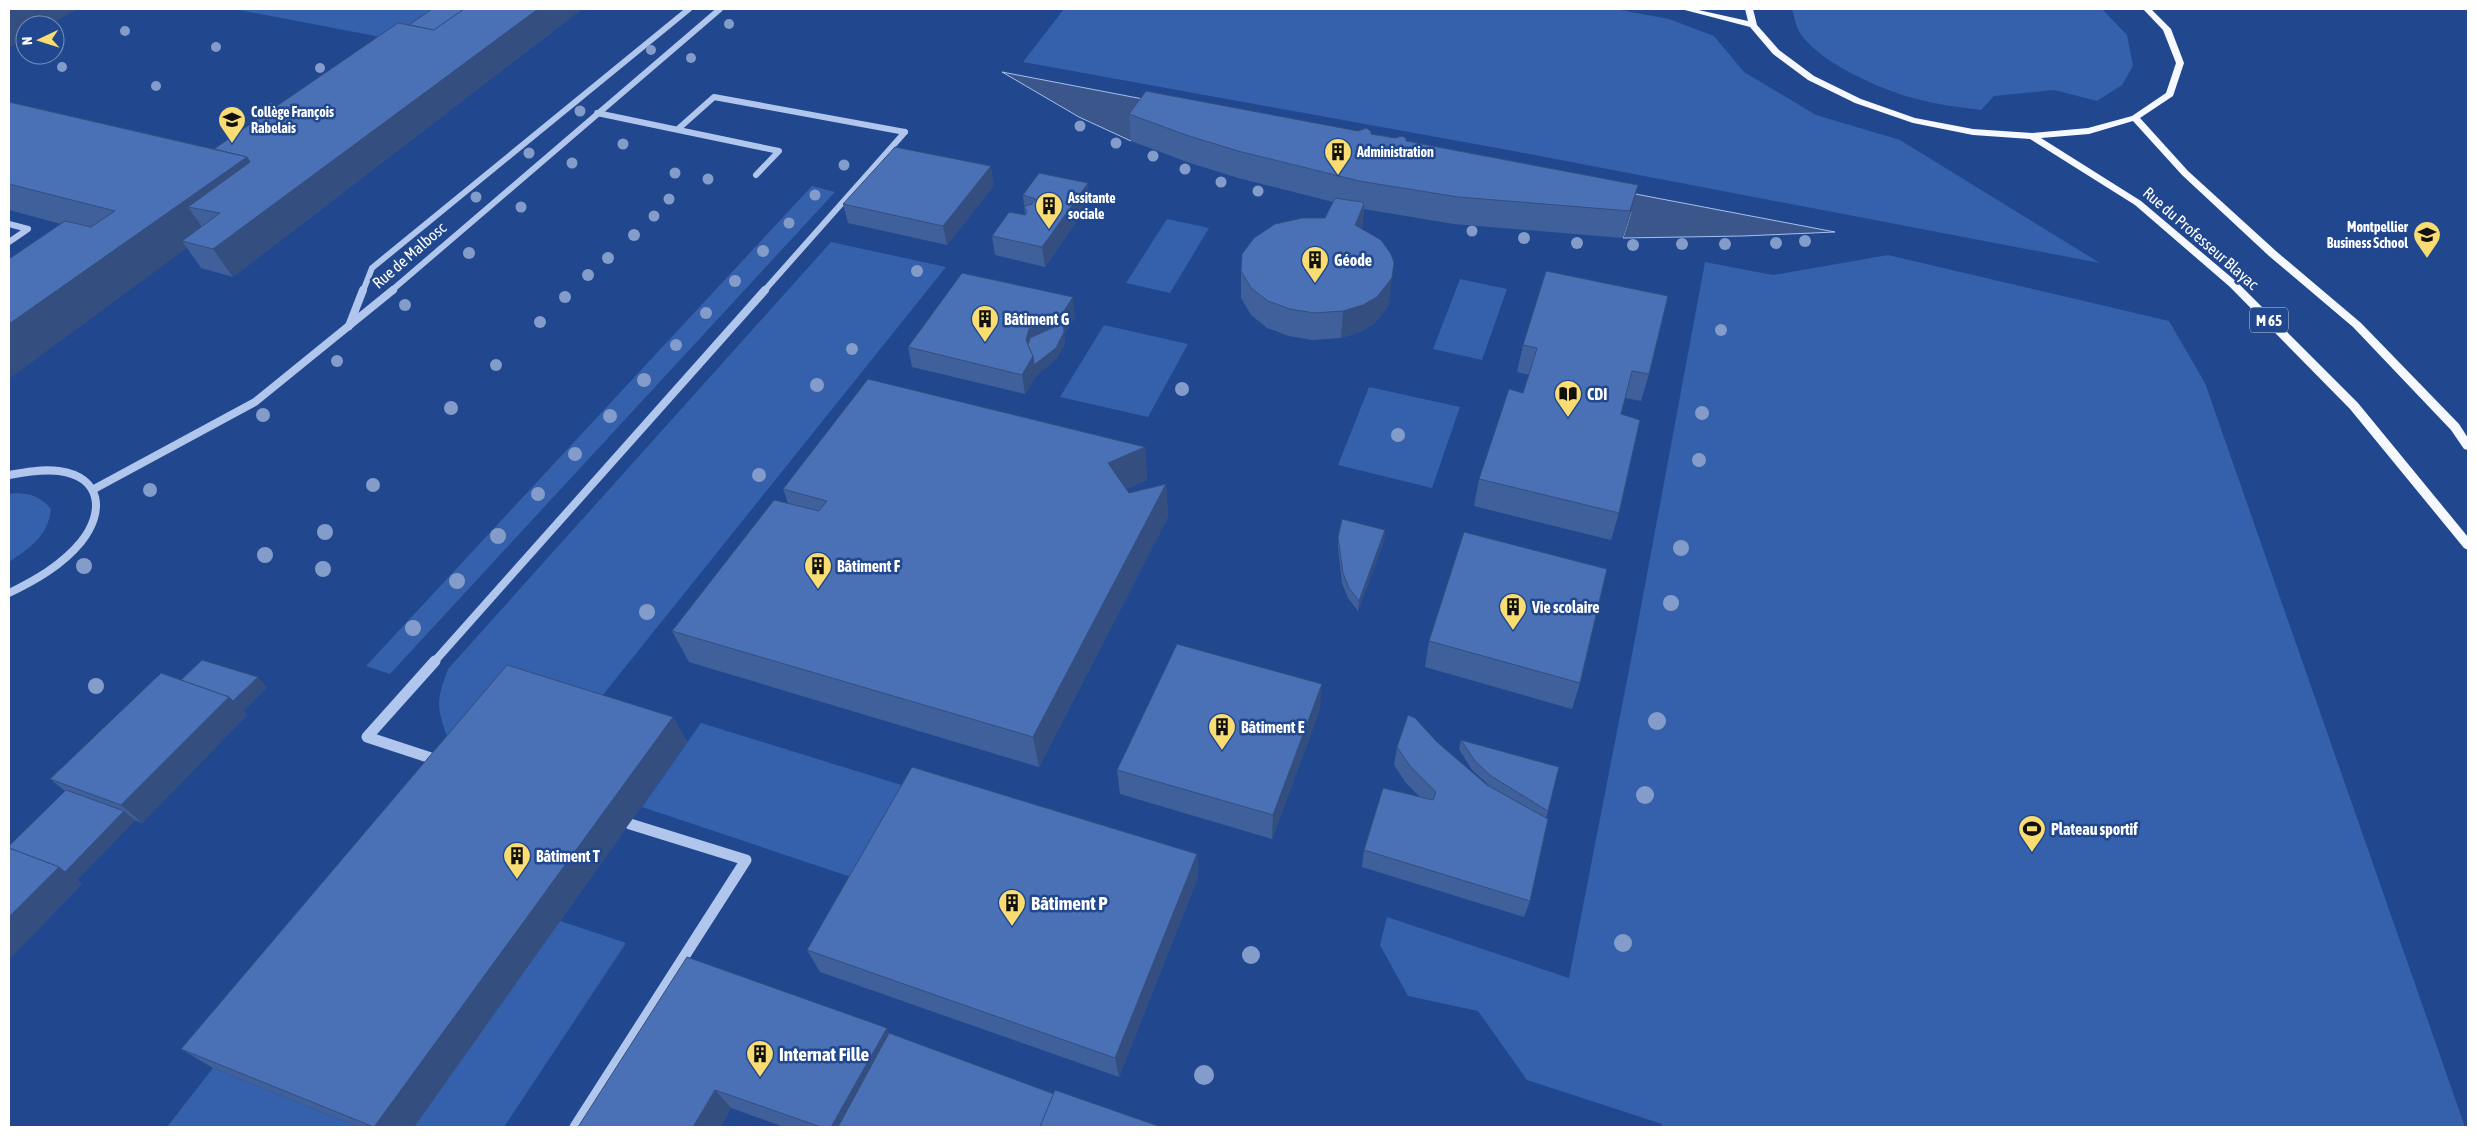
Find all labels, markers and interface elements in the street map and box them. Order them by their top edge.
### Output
north arrow [15,15,65,65]
text: N [19,36,35,46]
place label: Collège François Rabelais [251,104,334,136]
school or university icon: Collège François Rabelais [217,105,247,144]
building icon: Administration [1323,137,1353,176]
place label: Administration [1356,144,1434,160]
street label: Rue du Professeur Blayac [2139,183,2262,294]
place label: Assitante sociale [1067,190,1116,222]
building icon: Assitante sociale [1034,191,1064,230]
street label: Rue de Malbosc [369,218,449,292]
place label: Montpellier Business School [2327,219,2409,251]
school or university icon: Montpellier Business School [2412,220,2442,259]
building icon: Géode [1300,245,1330,284]
place label: Géode [1334,251,1372,269]
building icon: Bâtiment G [970,304,1000,343]
road number: M 65 [2250,308,2288,332]
place label: Bâtiment G [1004,310,1070,328]
library icon: CDI [1553,379,1583,418]
place label: CDI [1587,385,1607,403]
building icon: Bâtiment F [803,551,833,590]
place label: Bâtiment F [837,557,901,575]
building icon: Vie scolaire [1498,592,1528,631]
place label: Vie scolaire [1531,598,1599,616]
building icon: Bâtiment E [1207,712,1237,751]
place label: Bâtiment E [1241,718,1305,736]
sports icon: Plateau sportif [2017,814,2047,853]
place label: Plateau sportif [2051,820,2138,838]
building icon: Bâtiment T [502,841,532,880]
place label: Bâtiment T [536,847,601,865]
building icon: Bâtiment P [997,888,1027,927]
place label: Bâtiment P [1031,892,1108,914]
building icon: Internat Fille [745,1039,775,1078]
place label: Internat Fille [779,1043,870,1065]

